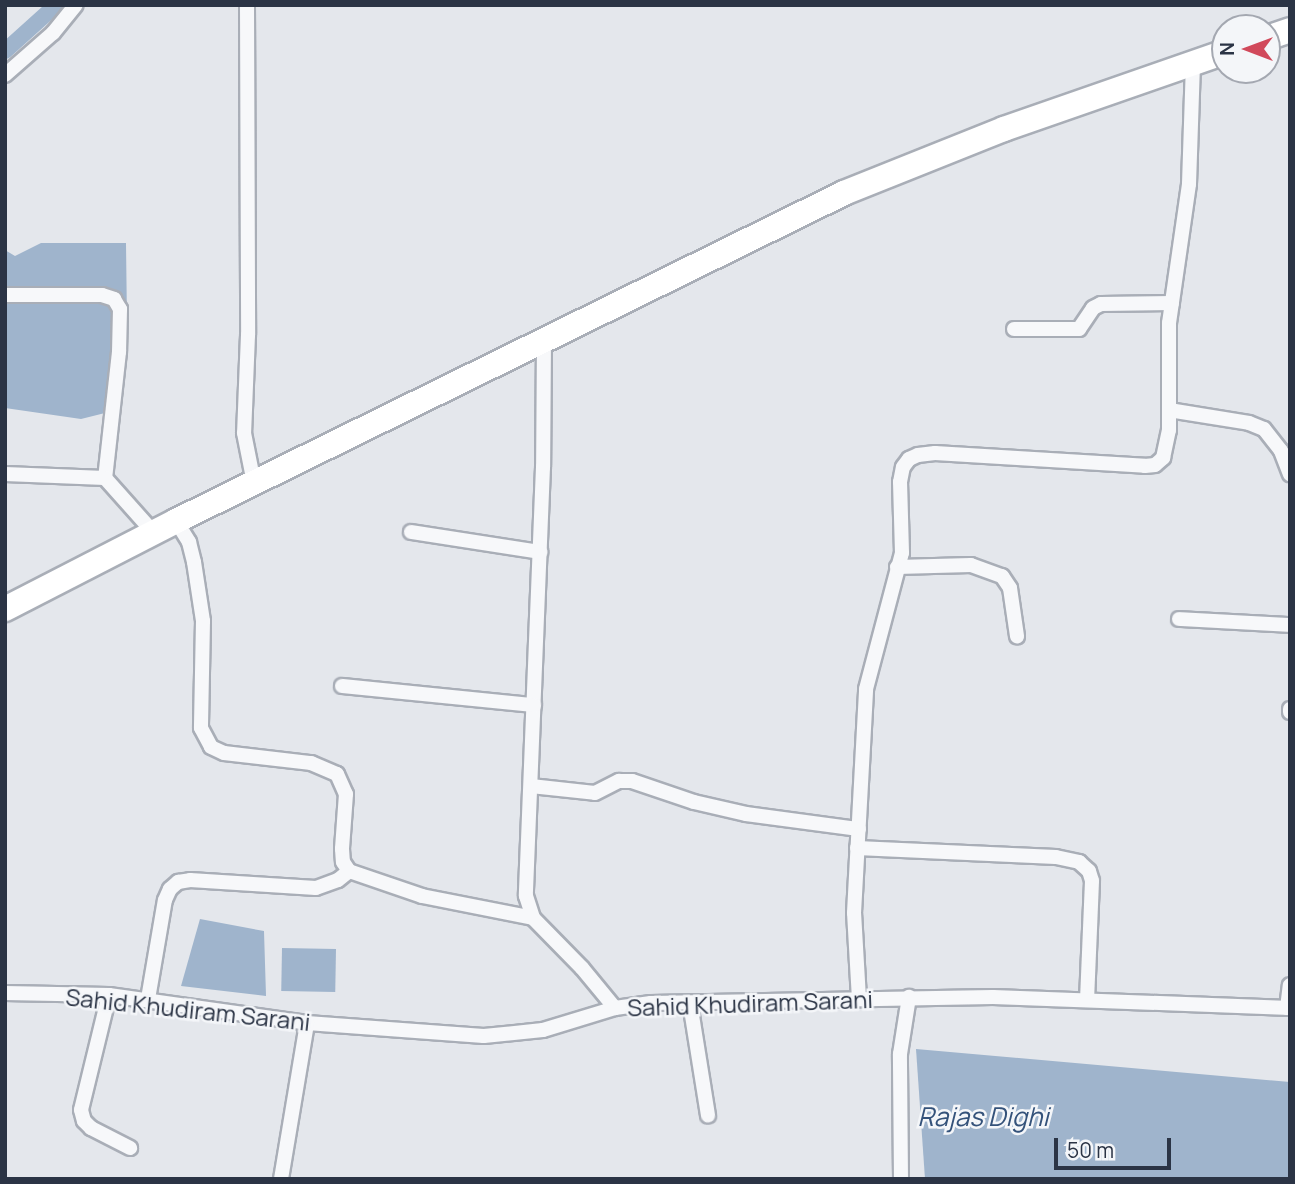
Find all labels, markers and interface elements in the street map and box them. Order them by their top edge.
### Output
north arrow [1211,14,1281,84]
text: N [1214,42,1240,56]
street label: Sahid Khudiram Sarani [64,982,312,1036]
street label: Sahid Khudiram Sarani [627,984,873,1022]
water label: Rajas Dighi [917,1101,1049,1133]
scale bar [1057,1124,1174,1168]
text: 50 m [1067,1136,1114,1164]

